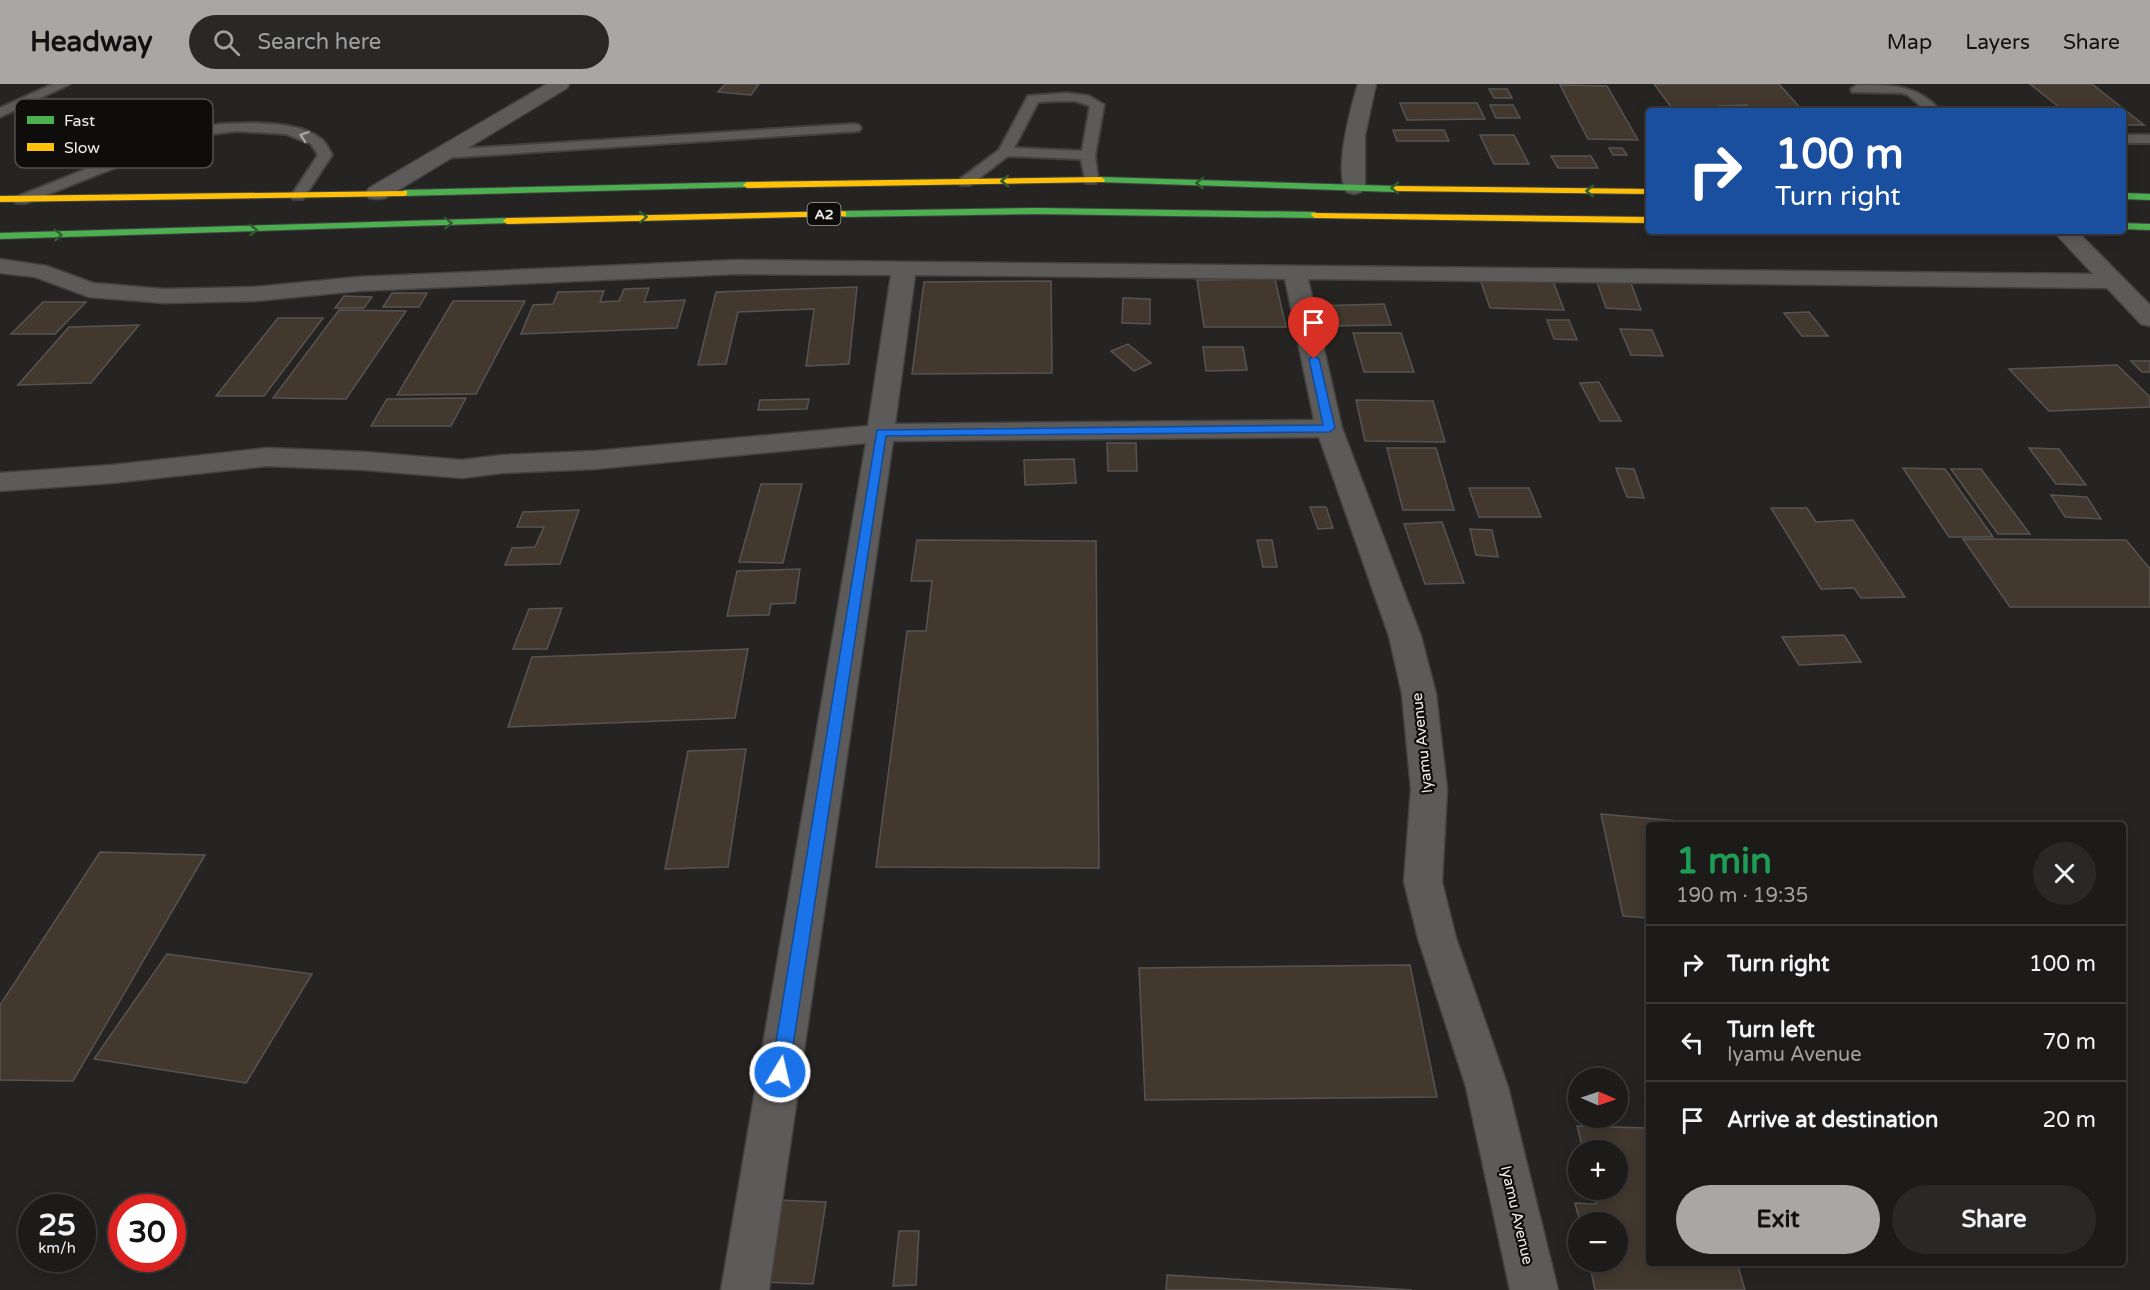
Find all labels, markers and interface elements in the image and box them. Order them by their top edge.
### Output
search box [189,15,609,69]
text: Headway [30,25,153,59]
icon: search [210,26,243,59]
text: Search here [258,29,381,55]
text: Map [1887,30,1932,55]
text: Layers [1965,30,2030,55]
text: Share [2063,30,2120,55]
legend [15,99,213,168]
text: Fast [64,111,95,131]
text: 100 m [1775,129,1904,180]
one-way arrow [299,130,310,143]
icon: right [1676,132,1754,210]
text: Slow [64,138,100,158]
one-way arrow [1001,175,1010,187]
one-way arrow [1196,177,1205,190]
text: Turn right [1775,180,1901,213]
one-way arrow [1391,182,1400,195]
one-way arrow [1586,185,1595,197]
road number: A2 [808,203,840,225]
one-way arrow [639,210,648,223]
one-way arrow [444,217,453,230]
one-way arrow [249,223,258,236]
one-way arrow [54,229,63,241]
pin [1288,297,1339,359]
icon: arrive [1297,306,1330,339]
street label: Iyamu Avenue [1408,692,1436,794]
text: 1 min [1676,840,1772,883]
button: close [2033,842,2096,905]
text: 190 m · 19:35 [1676,884,1808,908]
icon: right [1676,948,1709,981]
text: Turn right [1727,951,1829,977]
text: 100 m [2029,951,2096,977]
text: Turn left [1727,1017,1815,1043]
icon: left [1676,1026,1709,1059]
text: 70 m [2042,1029,2096,1055]
position arrow [748,1040,812,1104]
text: Iyamu Avenue [1727,1043,1862,1067]
north arrow [1568,1068,1628,1128]
map controls [1568,1068,1628,1272]
icon: arrive [1676,1104,1709,1137]
text: Arrive at destination [1727,1107,1938,1133]
text: 20 m [2042,1107,2096,1133]
button: + [1568,1140,1628,1200]
street label: Iyamu Avenue [1497,1164,1537,1266]
button: Exit [1676,1185,1880,1254]
button: Share [1892,1185,2096,1254]
speed limit sign: 30 [108,1194,186,1272]
text: 25 [38,1207,76,1244]
button: − [1568,1212,1628,1272]
text: km/h [38,1239,76,1257]

